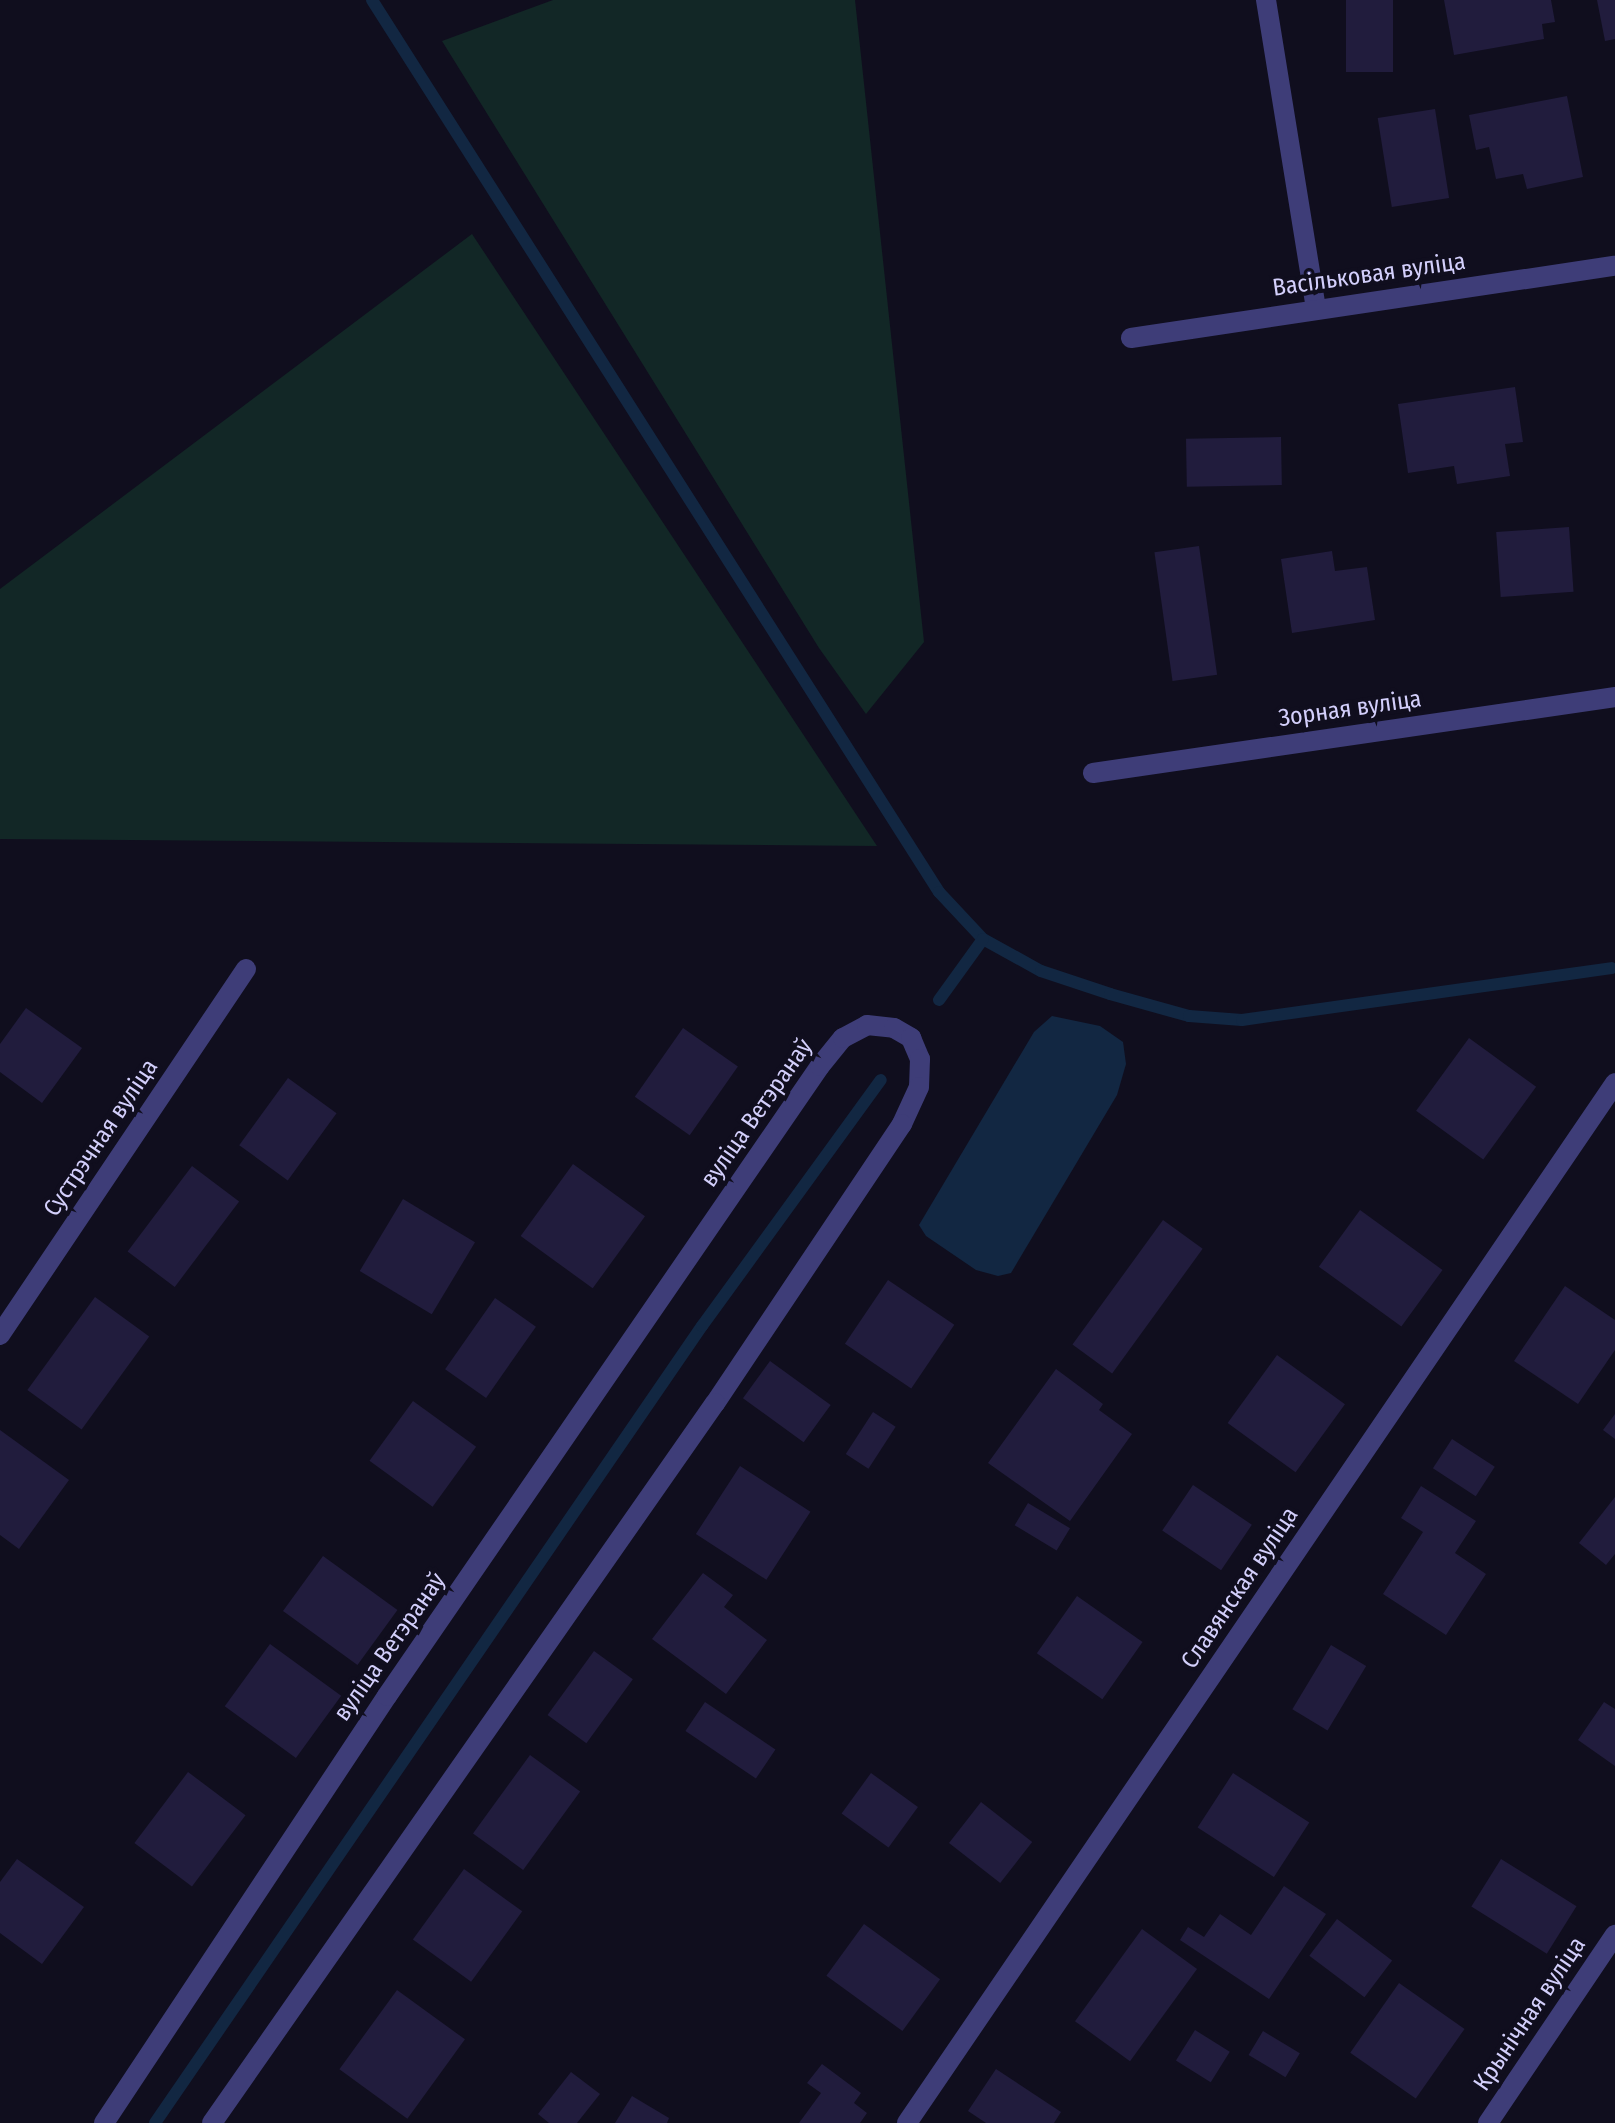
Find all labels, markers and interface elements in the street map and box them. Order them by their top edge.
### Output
street label: Васільковая вуліца [1271,247,1467,303]
street label: Зорная вуліца [1277,685,1423,733]
street label: вуліца Ветэранаў [695,1033,819,1193]
street label: Сустрэчная вуліца [38,1054,164,1222]
street label: Славянская вуліца [1175,1502,1305,1674]
street label: вуліца Ветэранаў [328,1567,452,1727]
street label: Крынічная вуліца [1468,1932,1592,2096]

